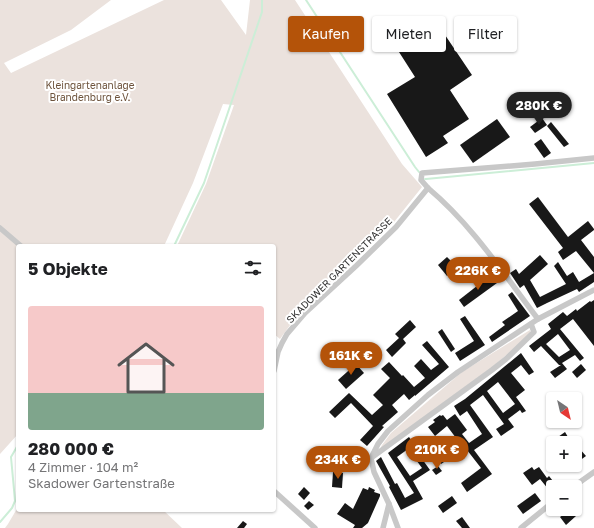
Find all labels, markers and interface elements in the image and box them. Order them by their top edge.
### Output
chip: Kaufen [288,16,364,52]
chip: Mieten [372,16,446,52]
chip: Filter [454,16,517,52]
park label: Kleingartenanlage Brandenburg e.V. [46,79,135,103]
pin: 280K € [506,92,572,126]
text: 280K € [516,97,562,113]
street label: SKADOWER GARTENSTRASSE [284,215,394,325]
icon: filters [242,257,264,279]
pin: 226K € [445,257,511,291]
text: 5 Objekte [28,258,108,279]
text: 226K € [455,262,501,278]
icon: home [110,332,182,404]
pin: 161K € [318,342,384,376]
text: 161K € [329,347,373,363]
north arrow [546,392,582,428]
map controls [546,392,582,516]
pin: 210K € [404,436,470,470]
button: + [546,436,582,472]
text: 280 000 € [28,438,114,459]
text: 210K € [415,441,459,457]
pin: 234K € [305,446,371,480]
text: 234K € [315,451,361,467]
text: 4 Zimmer · 104 m² [28,459,138,475]
text: Skadower Gartenstraße [28,475,175,491]
button: − [546,480,582,516]

